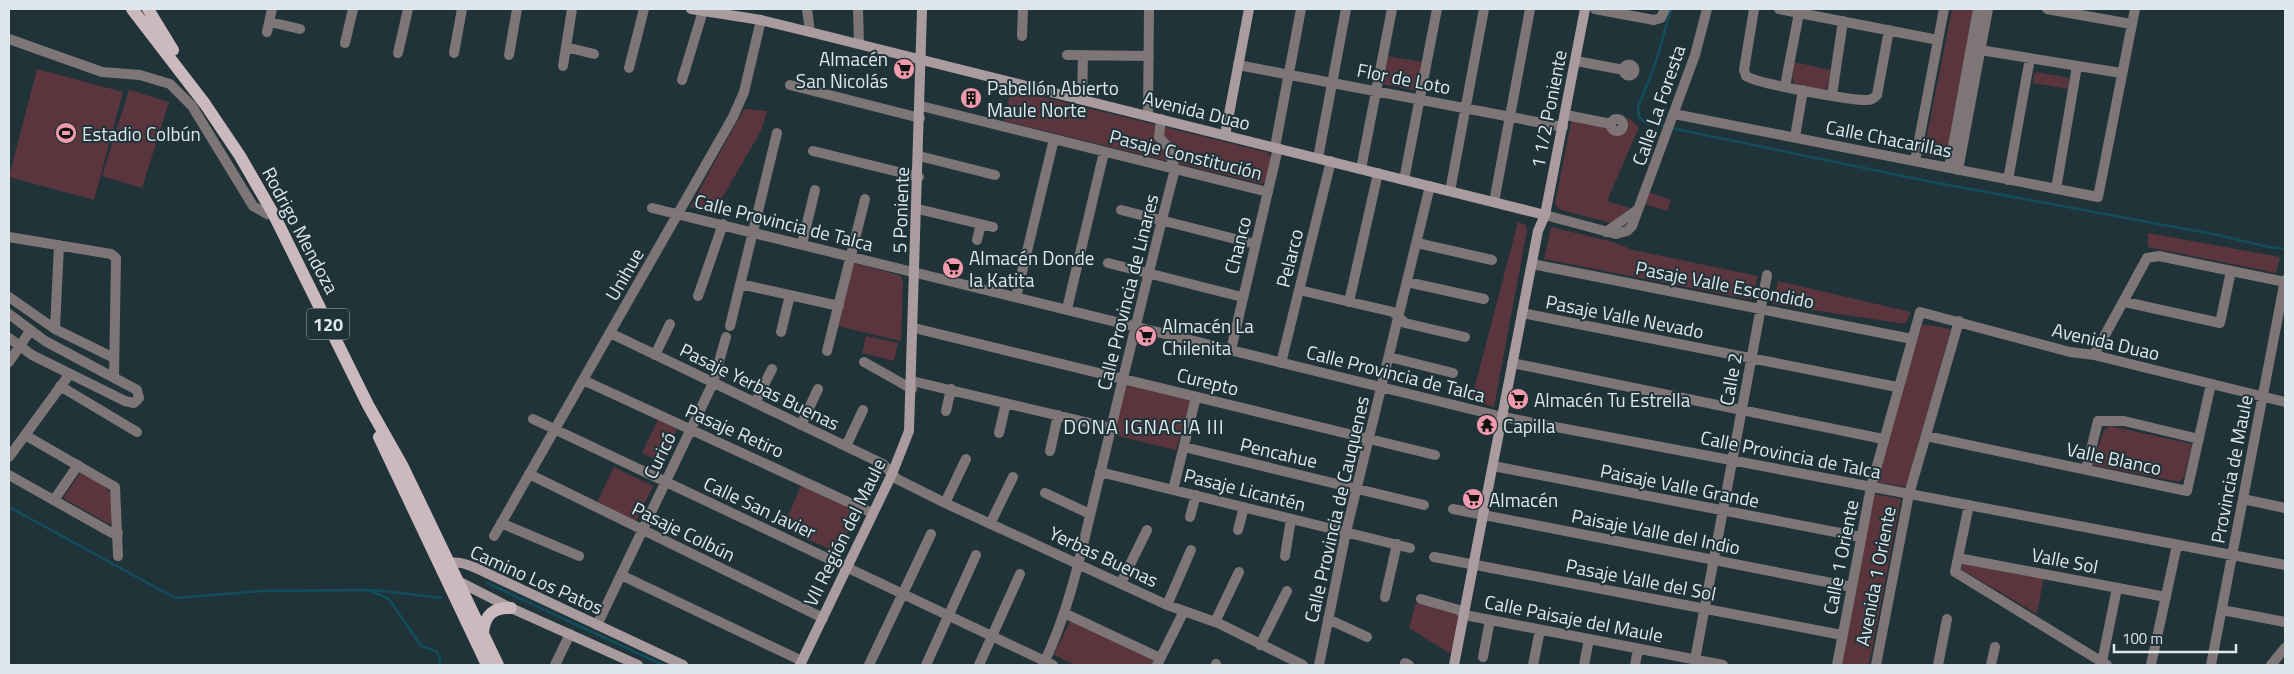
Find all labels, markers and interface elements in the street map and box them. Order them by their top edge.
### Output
street label: Calle La Foresta [1624,40,1692,169]
place label: Almacén San Nicolás [796,44,888,95]
street label: 1 1/2 Poniente [1522,47,1574,171]
street label: Flor de Loto [1355,55,1453,101]
supermarket icon: Almacén San Nicolás [892,57,916,81]
place label: Pabellón Abierto Maule Norte [987,73,1119,124]
street label: Avenida Duao [1140,83,1254,137]
building icon: Pabellón Abierto Maule Norte [959,86,983,110]
street label: Calle Chacarillas [1823,112,1955,164]
place label: Estadio Colbún [82,119,201,148]
sports icon: Estadio Colbún [54,121,78,145]
street label: Pasaje Constitución [1107,121,1265,187]
street label: Rodrigo Mendoza [255,161,347,299]
street label: 5 Poniente [884,166,916,254]
street label: Calle Provincia de Talca [692,186,877,258]
street label: Calle Provincia de Linares [1089,191,1165,393]
street label: Chanco [1216,213,1258,277]
street label: Pelarco [1268,226,1310,290]
street label: Unihue [597,242,651,306]
place label: Almacén Donde la Katita [969,243,1094,294]
street label: Pasaje Valle Escondido [1633,252,1817,316]
supermarket icon: Almacén Donde la Katita [941,256,965,280]
street label: Pasaje Valle Nevado [1544,286,1706,346]
road number: 120 [307,308,349,339]
place label: Almacén La Chilenita [1162,311,1254,362]
street label: Avenida Duao [2049,315,2163,367]
supermarket icon: Almacén La Chilenita [1134,324,1158,348]
street label: Pasaje Yerbas Buenas [675,335,845,437]
street label: Calle Provincia de Talca [1304,337,1489,409]
street label: Calle 2 [1711,350,1749,408]
street label: Curepto [1174,359,1242,403]
place label: Almacén Tu Estrella [1534,385,1691,414]
supermarket icon: Almacén Tu Estrella [1506,387,1530,411]
street label: Provincia de Maule [2202,392,2260,546]
street label: Calle Provincia de Cauquenes [1296,393,1376,625]
street label: Pasaje Retiro [681,395,789,465]
district label: DONA IGNACIA III [1063,411,1225,442]
place label: Capilla [1503,411,1556,440]
temple icon: Capilla [1475,413,1499,437]
street label: Calle Provincia de Talca [1698,422,1884,486]
street label: Curicó [635,427,683,483]
street label: Pencahue [1237,429,1321,475]
street label: Valle Blanco [2064,434,2164,482]
street label: VII Región del Maule [795,453,893,611]
street label: Paisaje Valle Grande [1598,455,1762,515]
street label: Pasaje Licantén [1181,460,1309,518]
street label: Calle San Javier [699,468,821,546]
place label: Almacén [1489,485,1558,514]
supermarket icon: Almacén [1461,487,1485,511]
street label: Pasaje Colbún [627,493,741,569]
street label: Calle 1 Oriente [1815,497,1865,617]
street label: Paisaje Valle del Indio [1569,500,1743,562]
street label: Avenida 1 Oriente [1847,504,1903,648]
street label: Yerbas Buenas [1045,518,1164,594]
street label: Camino Los Patos [466,537,608,621]
street label: Valle Sol [2029,539,2101,581]
street label: Pasaje Valle del Sol [1563,550,1719,608]
street label: Calle Paisaje del Maule [1482,586,1666,650]
scale bar [2114,622,2236,654]
text: 100 m [2122,627,2163,650]

